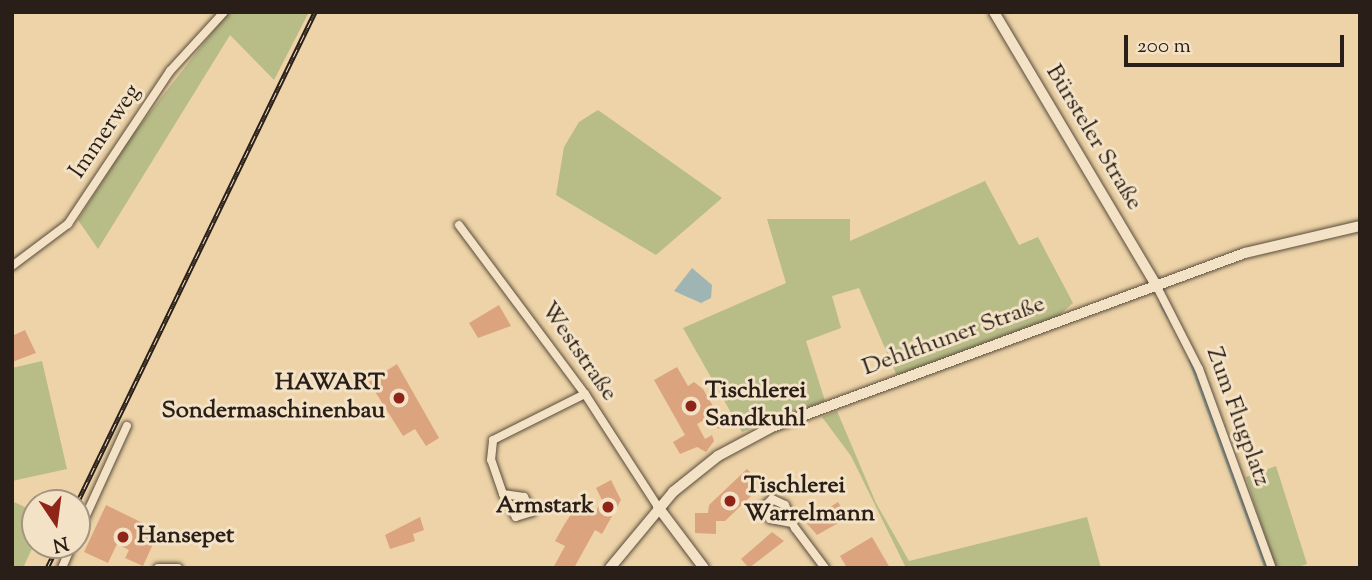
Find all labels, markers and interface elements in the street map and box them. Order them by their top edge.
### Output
scale bar [1127,21,1348,65]
text: 200 m [1137,32,1191,62]
street label: Bürsteler Straße [1038,60,1148,216]
street label: Immerweg [64,79,148,185]
street label: Dehlthuner Straße [859,291,1049,383]
street label: Weststraße [533,297,623,407]
street label: Zum Flugplatz [1199,344,1275,490]
place label: HAWART Sondermaschinenbau [161,370,385,426]
place label: Tischlerei Sandkuhl [705,378,806,434]
marker: HAWART Sondermaschinenbau [391,390,407,406]
marker: Tischlerei Sandkuhl [683,398,699,414]
place label: Tischlerei Warrelmann [744,473,875,529]
north arrow [21,489,91,559]
place label: Armstark [496,493,594,521]
marker: Tischlerei Warrelmann [722,493,738,509]
marker: Armstark [600,499,616,515]
place label: Hansepet [137,523,234,551]
text: N [50,528,71,558]
marker: Hansepet [115,529,131,545]

